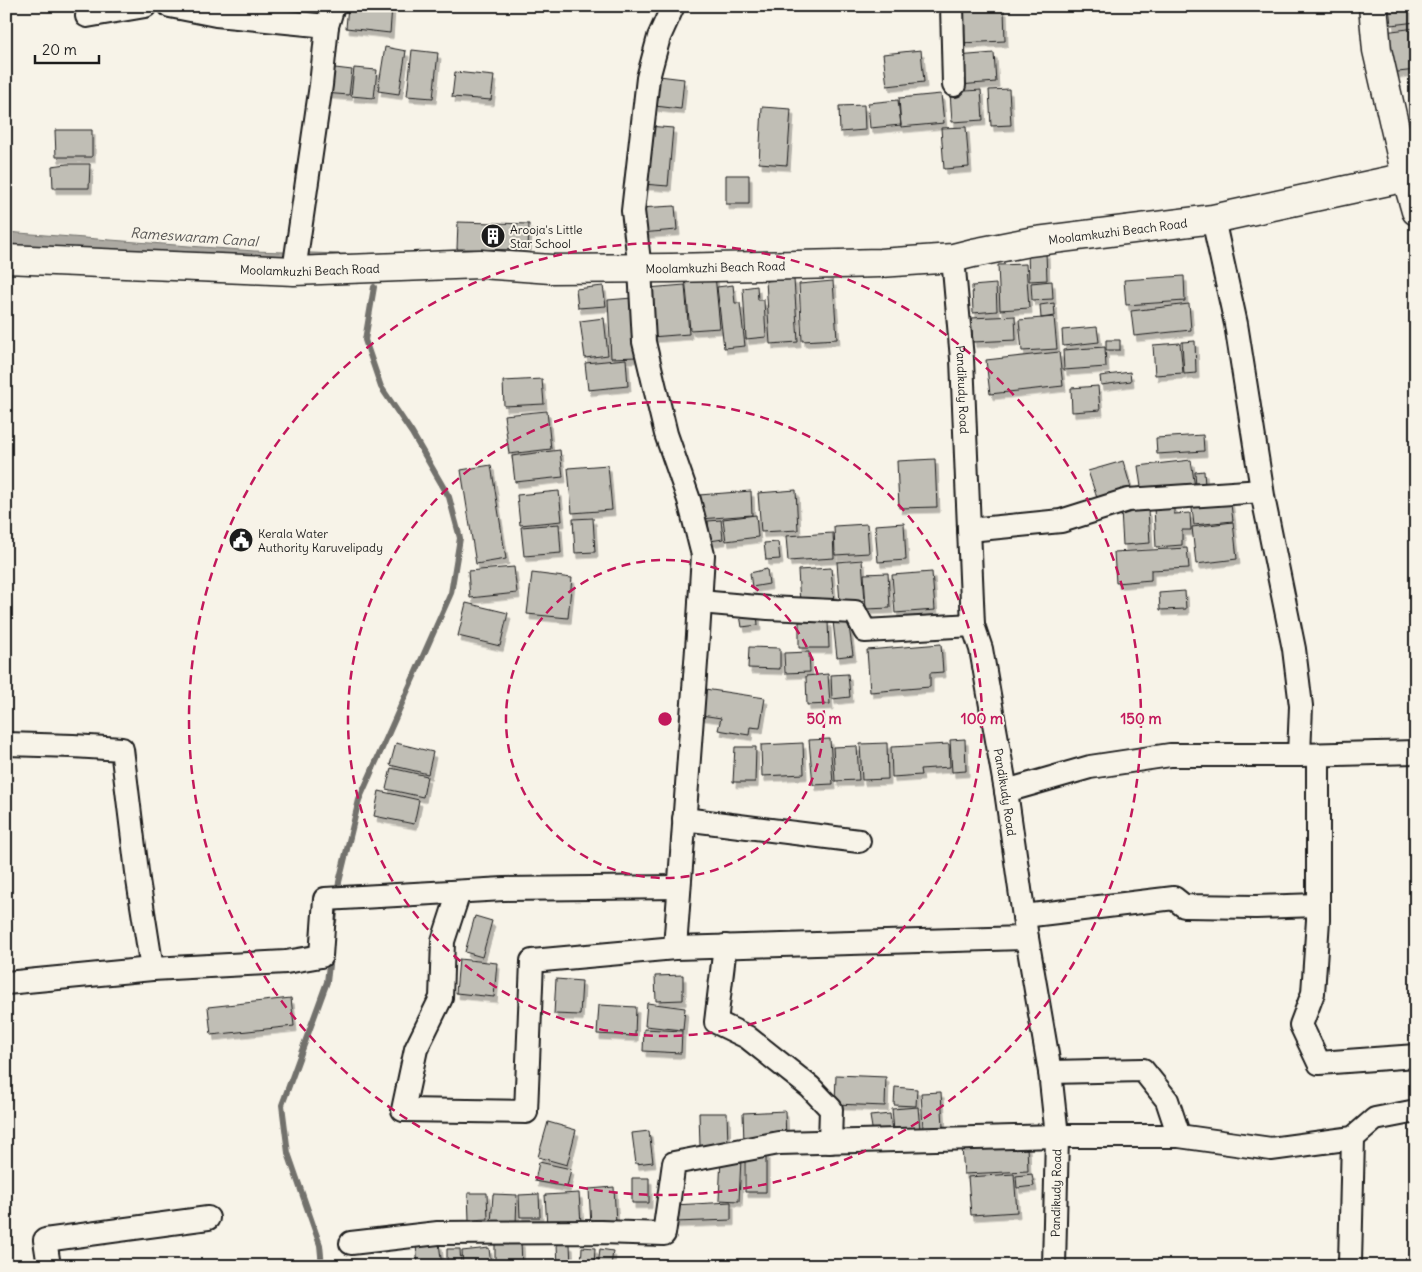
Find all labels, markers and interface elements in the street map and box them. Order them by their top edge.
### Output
scale bar [35,32,99,64]
text: 20 m [42,40,77,59]
street label: Moolamkuzhi Beach Road [1048,215,1188,247]
place label: Arooja's Little Star School [510,222,583,251]
building icon: Arooja's Little Star School [480,223,506,249]
water label: Rameswaram Canal [130,224,260,251]
street label: Moolamkuzhi Beach Road [645,258,786,276]
street label: Moolamkuzhi Beach Road [240,260,380,279]
street label: Pandikudy Road [953,345,973,434]
place label: Kerala Water Authority Karuvelipady [258,526,383,555]
public building icon: Kerala Water Authority Karuvelipady [228,527,254,553]
text: 50 m [806,709,842,728]
text: 100 m [961,709,1003,728]
text: 150 m [1120,709,1162,728]
centre of rings [656,710,674,728]
street label: Pandikudy Road [991,747,1020,837]
street label: Pandikudy Road [1048,1149,1064,1237]

